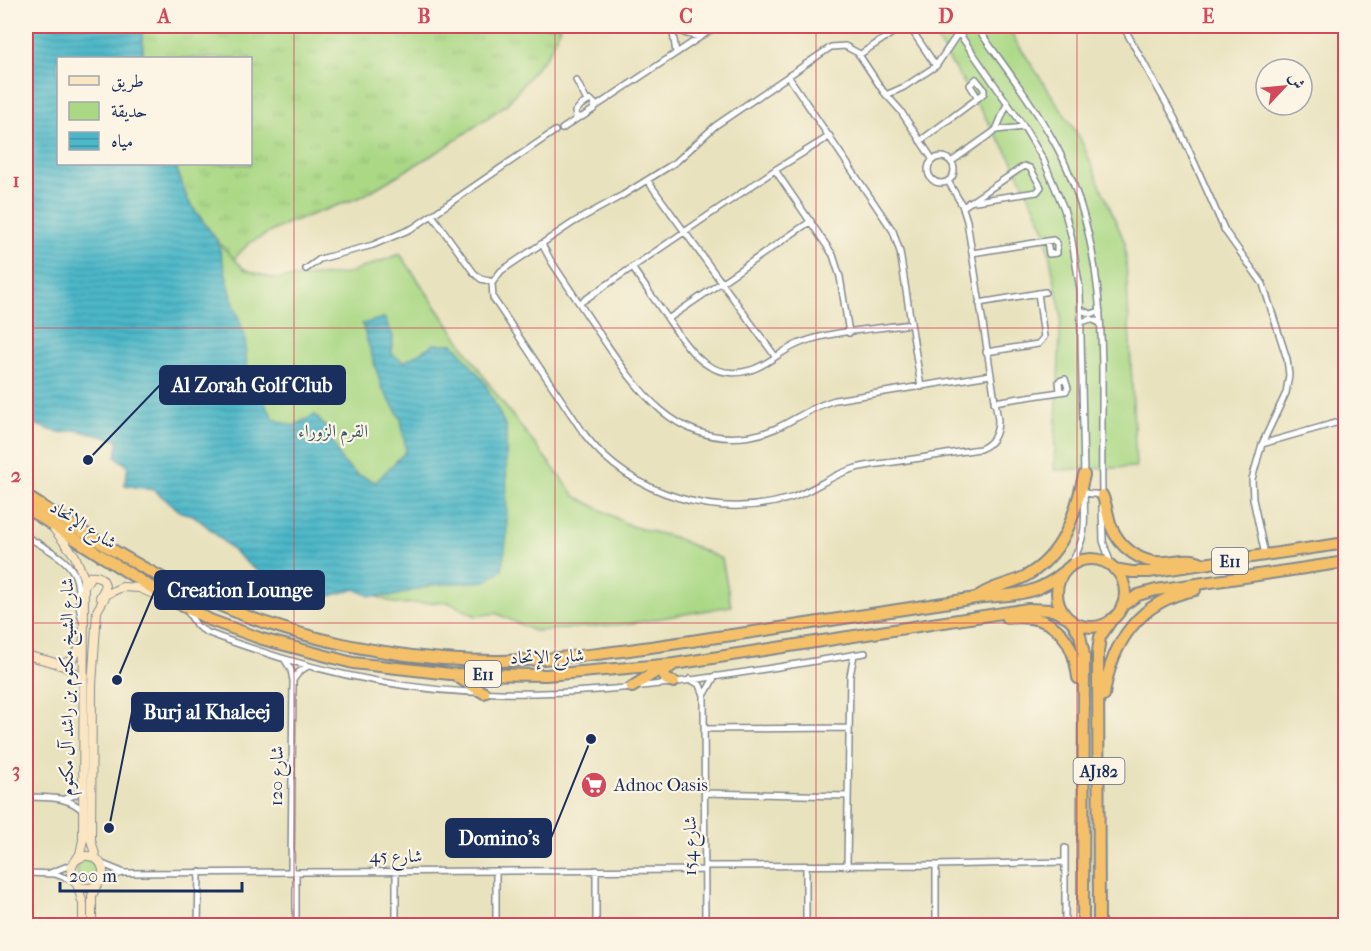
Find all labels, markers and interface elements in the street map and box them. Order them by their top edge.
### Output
text: A [156,5,172,28]
text: B [417,5,431,28]
text: C [679,5,693,28]
text: D [938,5,954,28]
text: E [1202,5,1214,28]
legend [57,57,252,165]
north arrow [1254,57,1314,117]
text: ش [1285,69,1309,92]
text: طريق [111,71,144,93]
text: حديقة [111,101,147,122]
text: مياه [111,131,133,152]
text: 1 [12,169,20,192]
callout: Al Zorah Golf Club [160,366,345,404]
text: Al Zorah Golf Club [170,374,333,397]
park label: القرم الزوراء [298,421,368,447]
text: 2 [11,464,21,487]
street label: شارع الإتحاد [44,496,120,557]
road number: E11 [1212,548,1248,574]
callout: Creation Lounge [155,571,324,609]
street label: شارع الشيخ مكتوم بن راشد آل مكتوم [57,578,83,796]
text: Creation Lounge [167,579,313,602]
street label: شارع الإتحاد [509,645,585,673]
road number: E11 [465,661,501,687]
callout: Burj al Khaleej [132,693,283,731]
text: Burj al Khaleej [144,701,270,724]
street label: شارع 120 [266,745,292,807]
road number: AJ182 [1074,758,1124,784]
text: 3 [12,759,20,782]
supermarket icon: Adnoc Oasis [579,770,609,800]
place label: Adnoc Oasis [613,775,708,796]
street label: شارع 154 [680,816,705,876]
callout: Domino's [446,819,551,857]
text: Domino's [458,827,540,850]
street label: شارع 45 [369,846,423,871]
scale bar [60,855,242,893]
text: 200 m [69,866,117,887]

